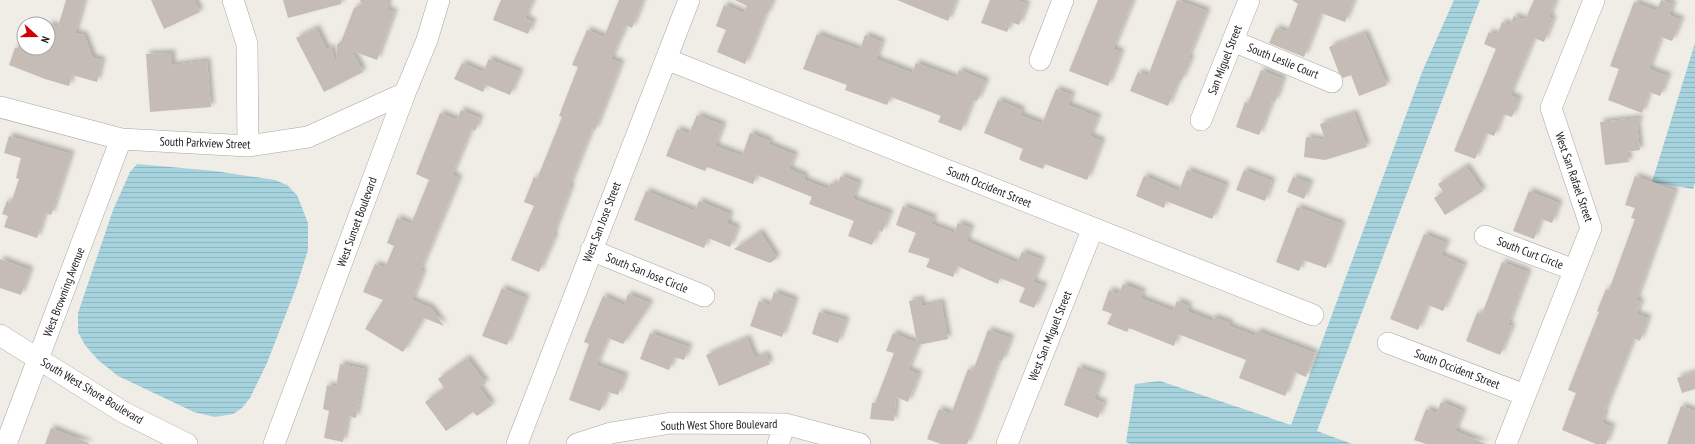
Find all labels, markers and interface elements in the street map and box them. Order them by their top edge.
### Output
north arrow [16,16,56,56]
street label: San Miguel Street [1204,22,1245,97]
text: N [38,34,53,45]
street label: South Leslie Court [1245,39,1322,82]
street label: West San Rafael Street [1552,130,1597,224]
street label: South Parkview Street [159,133,251,152]
street label: South Occident Street [945,163,1034,211]
street label: West Sunset Boulevard [333,175,380,269]
street label: West San Jose Street [579,179,624,264]
street label: South Curt Circle [1495,233,1566,272]
street label: West Browning Avenue [40,245,87,339]
street label: South San Jose Circle [604,249,691,296]
street label: West San Miguel Street [1025,288,1075,383]
street label: South Occident Street [1412,345,1503,392]
street label: South West Shore Boulevard [38,354,146,427]
street label: South West Shore Boulevard [660,416,778,433]

